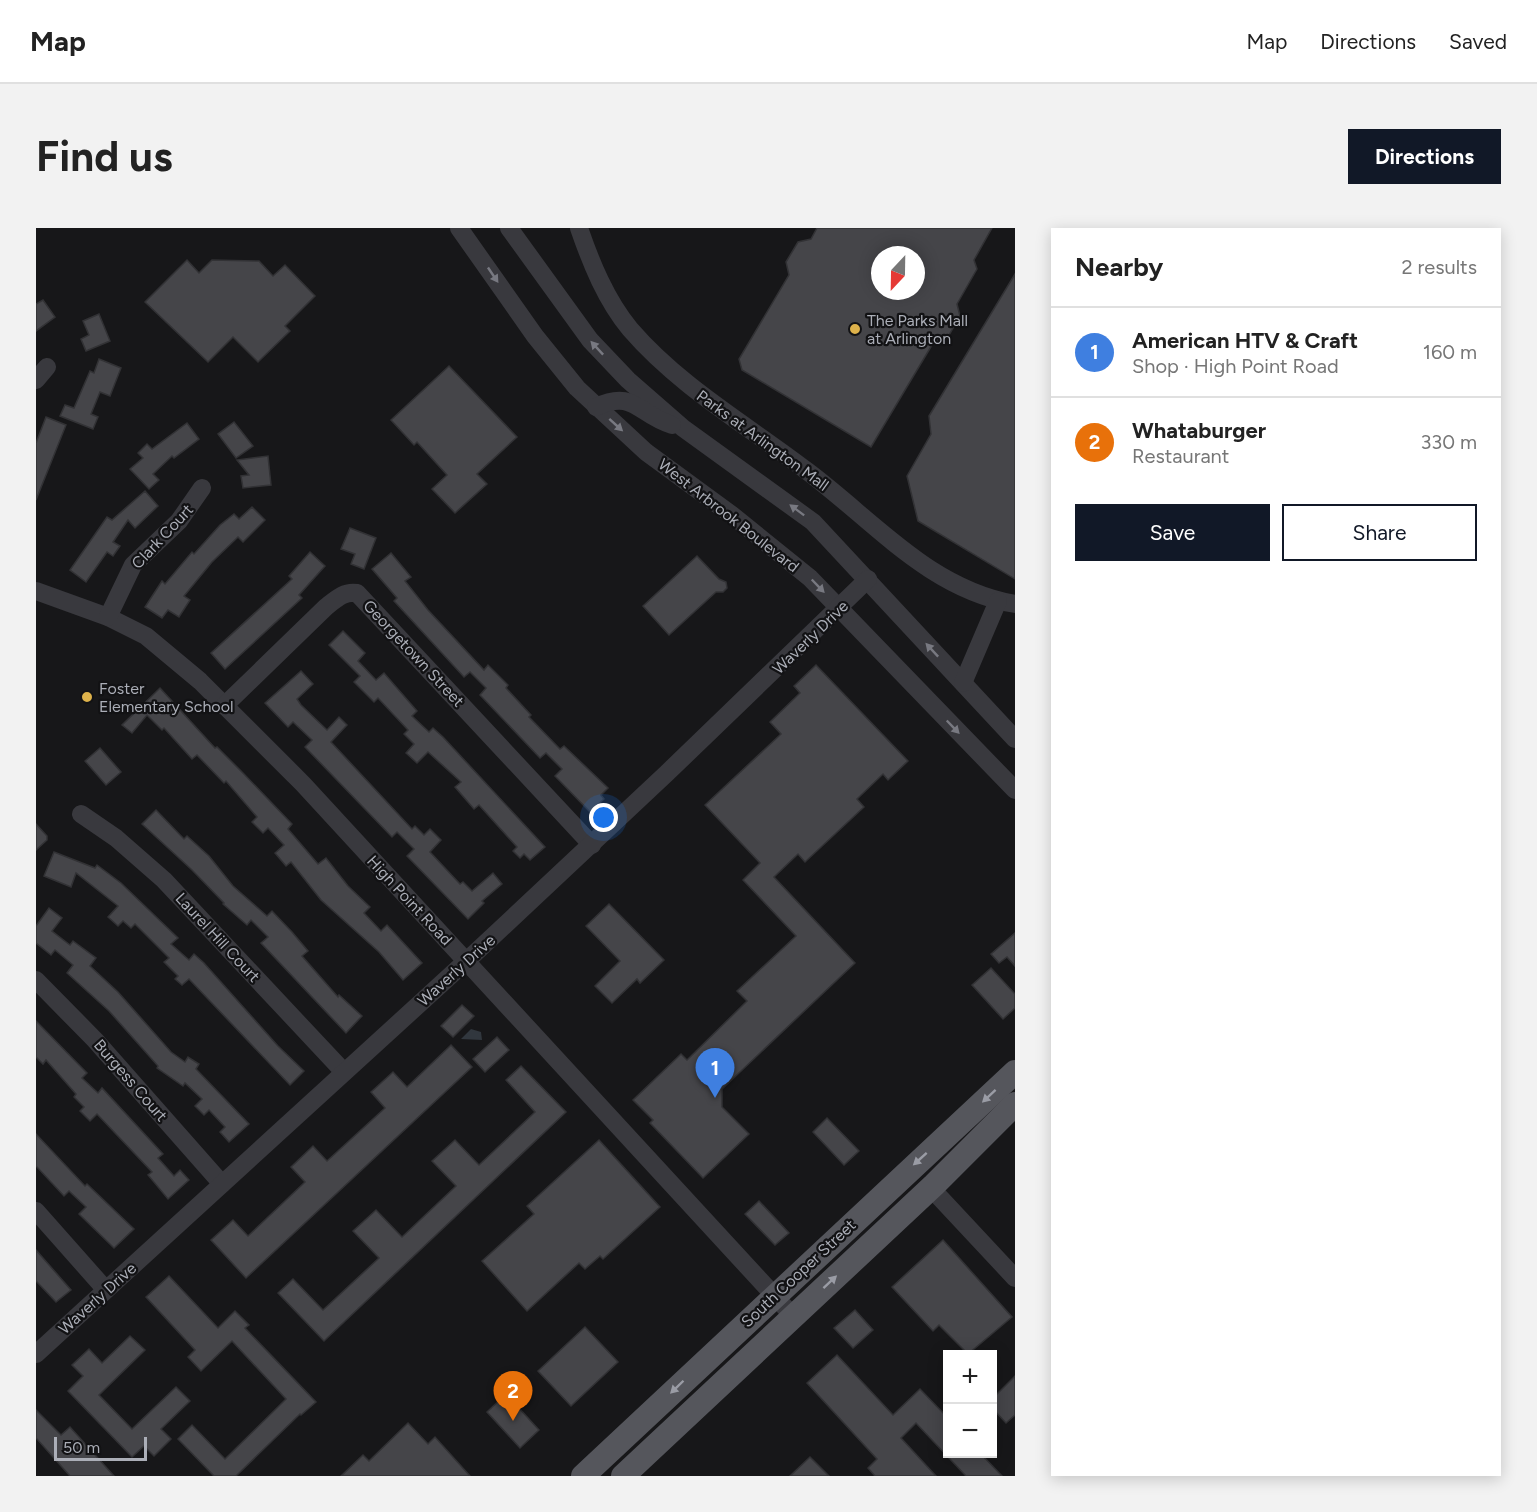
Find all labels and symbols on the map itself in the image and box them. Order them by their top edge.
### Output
north arrow [871,246,925,300]
one-way arrow [487,267,499,283]
place label: The Parks Mall at Arlington [867,311,968,348]
marker: The Parks Mall at Arlington [848,322,862,336]
one-way arrow [590,340,604,355]
street label: Parks at Arlington Mall [693,386,832,495]
one-way arrow [609,418,624,432]
street label: West Arbrook Boulevard [655,455,803,576]
street label: Clark Court [128,500,197,573]
one-way arrow [789,504,805,516]
one-way arrow [811,579,825,594]
street label: Georgetown Street [359,596,468,711]
street label: Waverly Drive [769,596,852,678]
one-way arrow [926,643,940,657]
place label: Foster Elementary School [99,679,233,716]
marker: Foster Elementary School [80,690,94,704]
one-way arrow [946,719,960,734]
your location [589,803,618,832]
street label: High Point Road [363,851,456,949]
street label: Laurel Hill Court [171,889,264,986]
street label: Waverly Drive [414,930,499,1010]
street label: Burgess Court [90,1035,171,1125]
pin: 1 [696,1048,734,1098]
one-way arrow [982,1089,997,1103]
one-way arrow [914,1152,928,1166]
street label: South Cooper Street [737,1215,859,1331]
street label: Waverly Drive [55,1258,140,1338]
one-way arrow [822,1275,837,1289]
pin: 2 [494,1372,532,1421]
one-way arrow [670,1380,685,1394]
scale bar [54,1434,147,1462]

